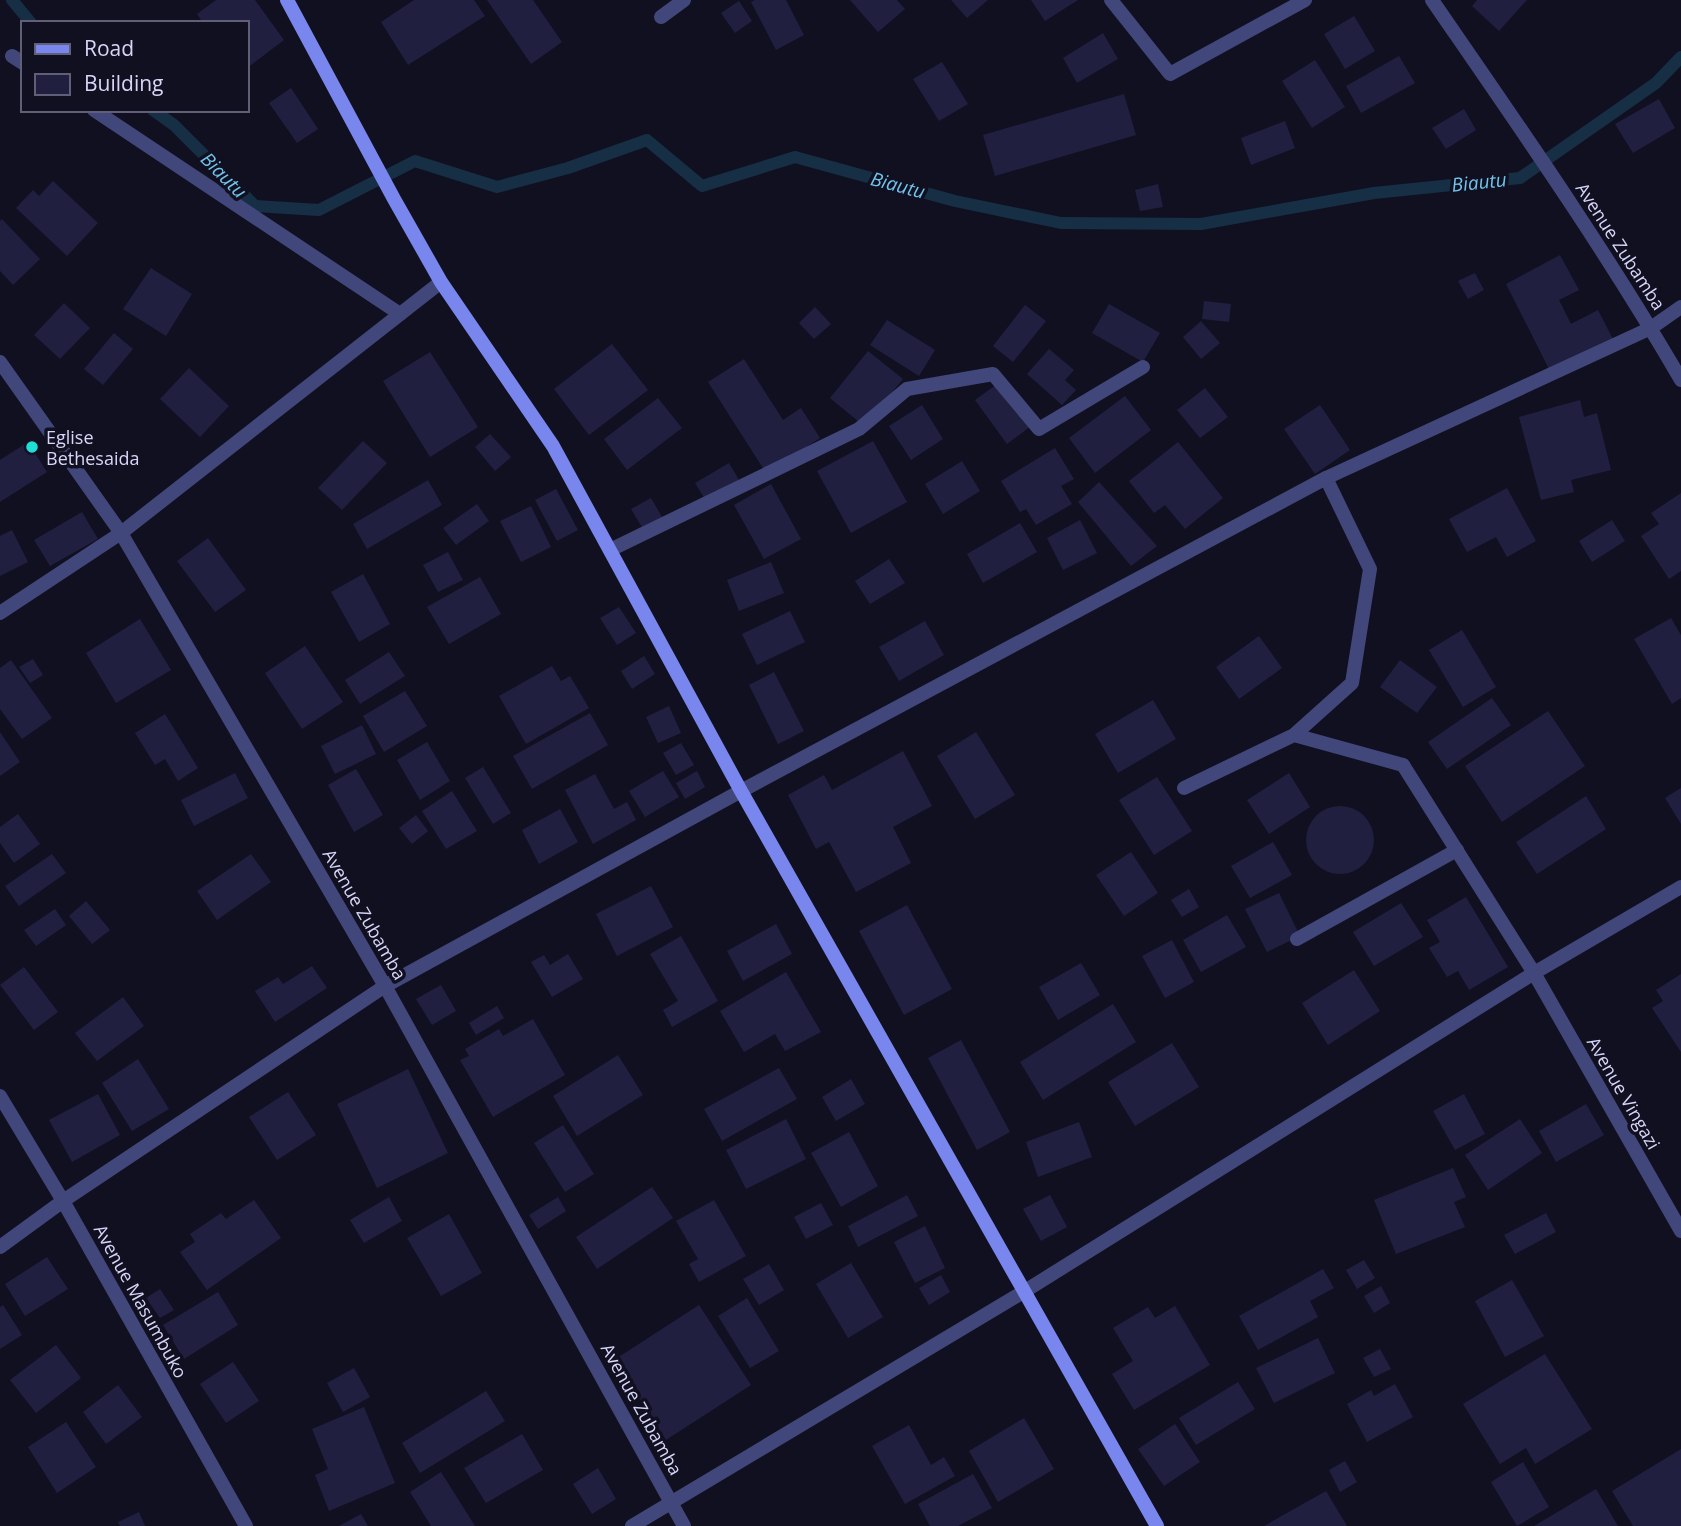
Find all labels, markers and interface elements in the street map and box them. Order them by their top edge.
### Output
legend [21,21,248,112]
text: Road [84,34,134,62]
text: Building [84,69,163,97]
water label: Biautu [195,146,253,204]
water label: Biautu [868,165,928,205]
water label: Biautu [1450,166,1508,198]
street label: Avenue Zubamba [1571,178,1671,314]
place label: Eglise Bethesaida [46,425,139,470]
marker: Eglise Bethesaida [24,439,40,455]
street label: Avenue Zubamba [318,844,412,984]
street label: Avenue Vingazi [1582,1032,1666,1154]
street label: Avenue Masumbuko [89,1220,193,1382]
street label: Avenue Zubamba [596,1339,688,1479]

